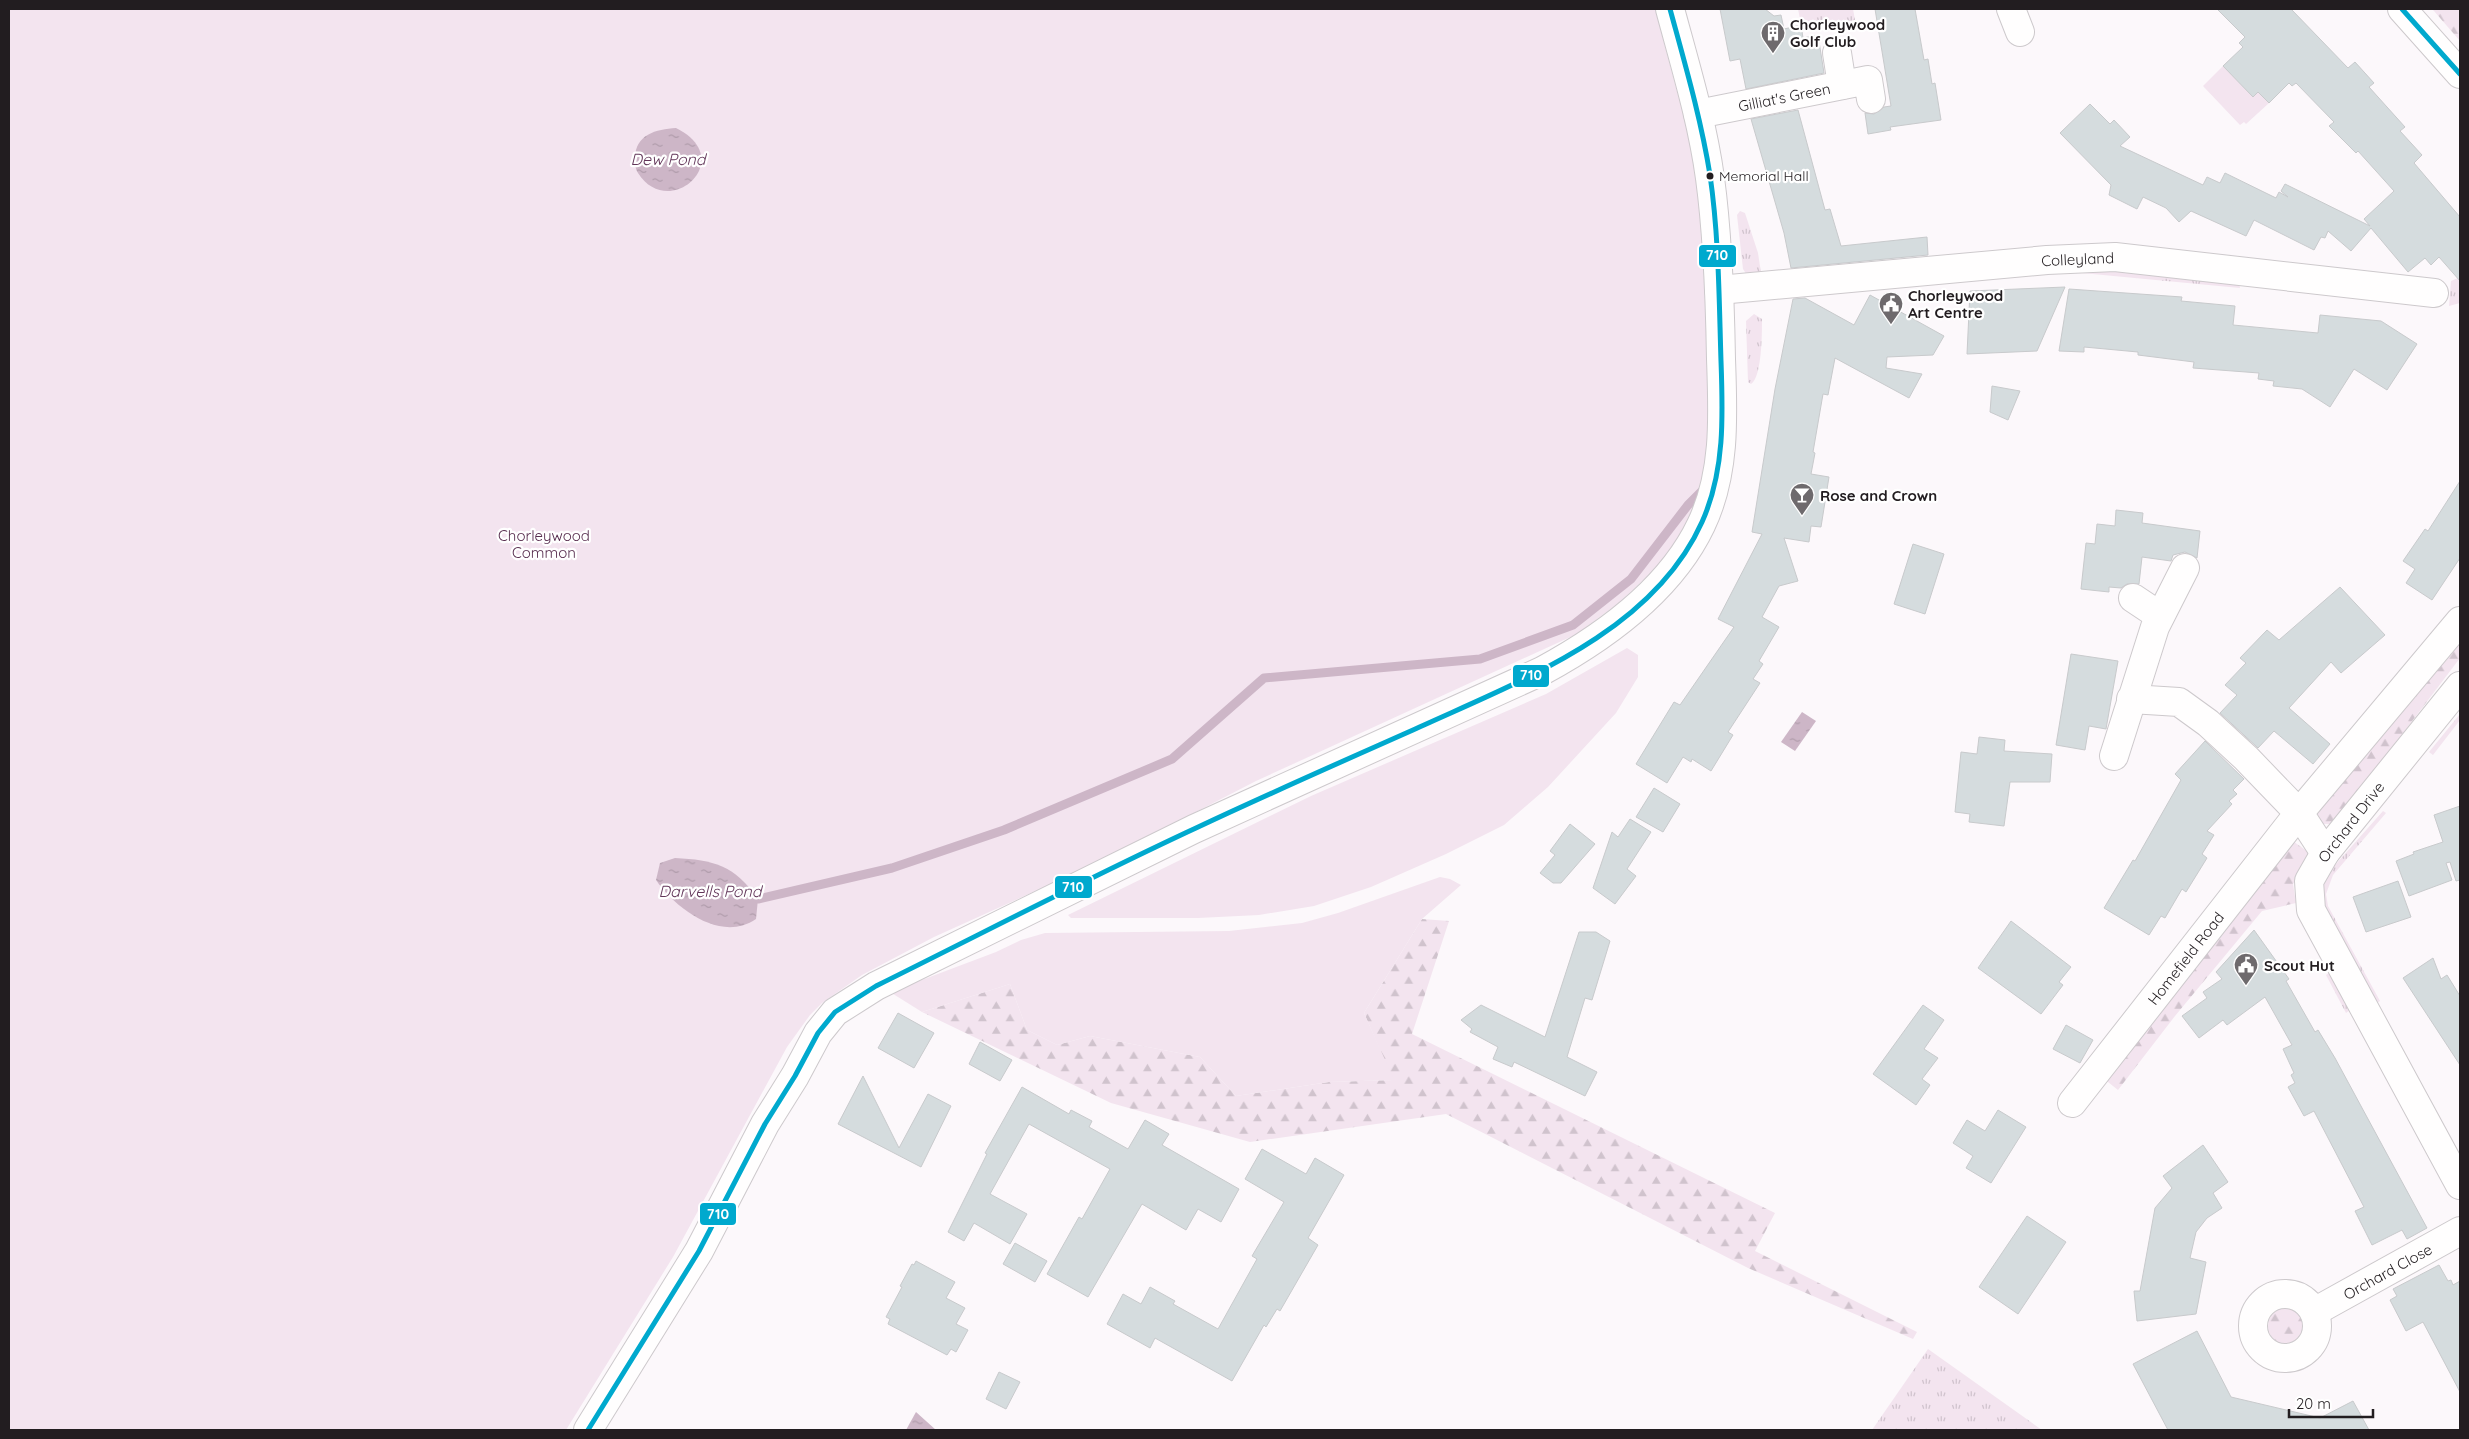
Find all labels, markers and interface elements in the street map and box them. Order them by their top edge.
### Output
place label: Chorleywood Golf Club [1790,15,1885,51]
building icon: Chorleywood Golf Club [1760,20,1786,54]
street label: Gilliat's Green [1737,78,1832,115]
water label: Dew Pond [630,149,708,169]
place label: Memorial Hall [1719,167,1809,185]
marker: Memorial Hall [1705,171,1715,181]
line badge: 710 [1698,244,1737,268]
text: 710 [1706,246,1729,264]
street label: Colleyland [2040,248,2114,270]
place label: Chorleywood Art Centre [1908,286,2003,322]
public building icon: Chorleywood Art Centre [1878,291,1904,325]
bar icon: Rose and Crown [1789,482,1815,516]
place label: Rose and Crown [1820,486,1937,505]
park label: Chorleywood Common [498,526,590,562]
line badge: 710 [1512,664,1550,688]
text: 710 [1520,666,1543,684]
street label: Orchard Drive [2314,778,2388,866]
line badge: 710 [1054,875,1093,899]
text: 710 [1062,878,1085,896]
water label: Darvells Pond [659,881,764,901]
street label: Homefield Road [2143,908,2228,1008]
public building icon: Scout Hut [2233,952,2259,986]
place label: Scout Hut [2264,956,2335,975]
line badge: 710 [699,1202,737,1226]
text: 710 [707,1205,730,1223]
street label: Orchard Close [2340,1239,2435,1304]
scale bar [2289,1386,2373,1418]
text: 20 m [2296,1394,2331,1413]

